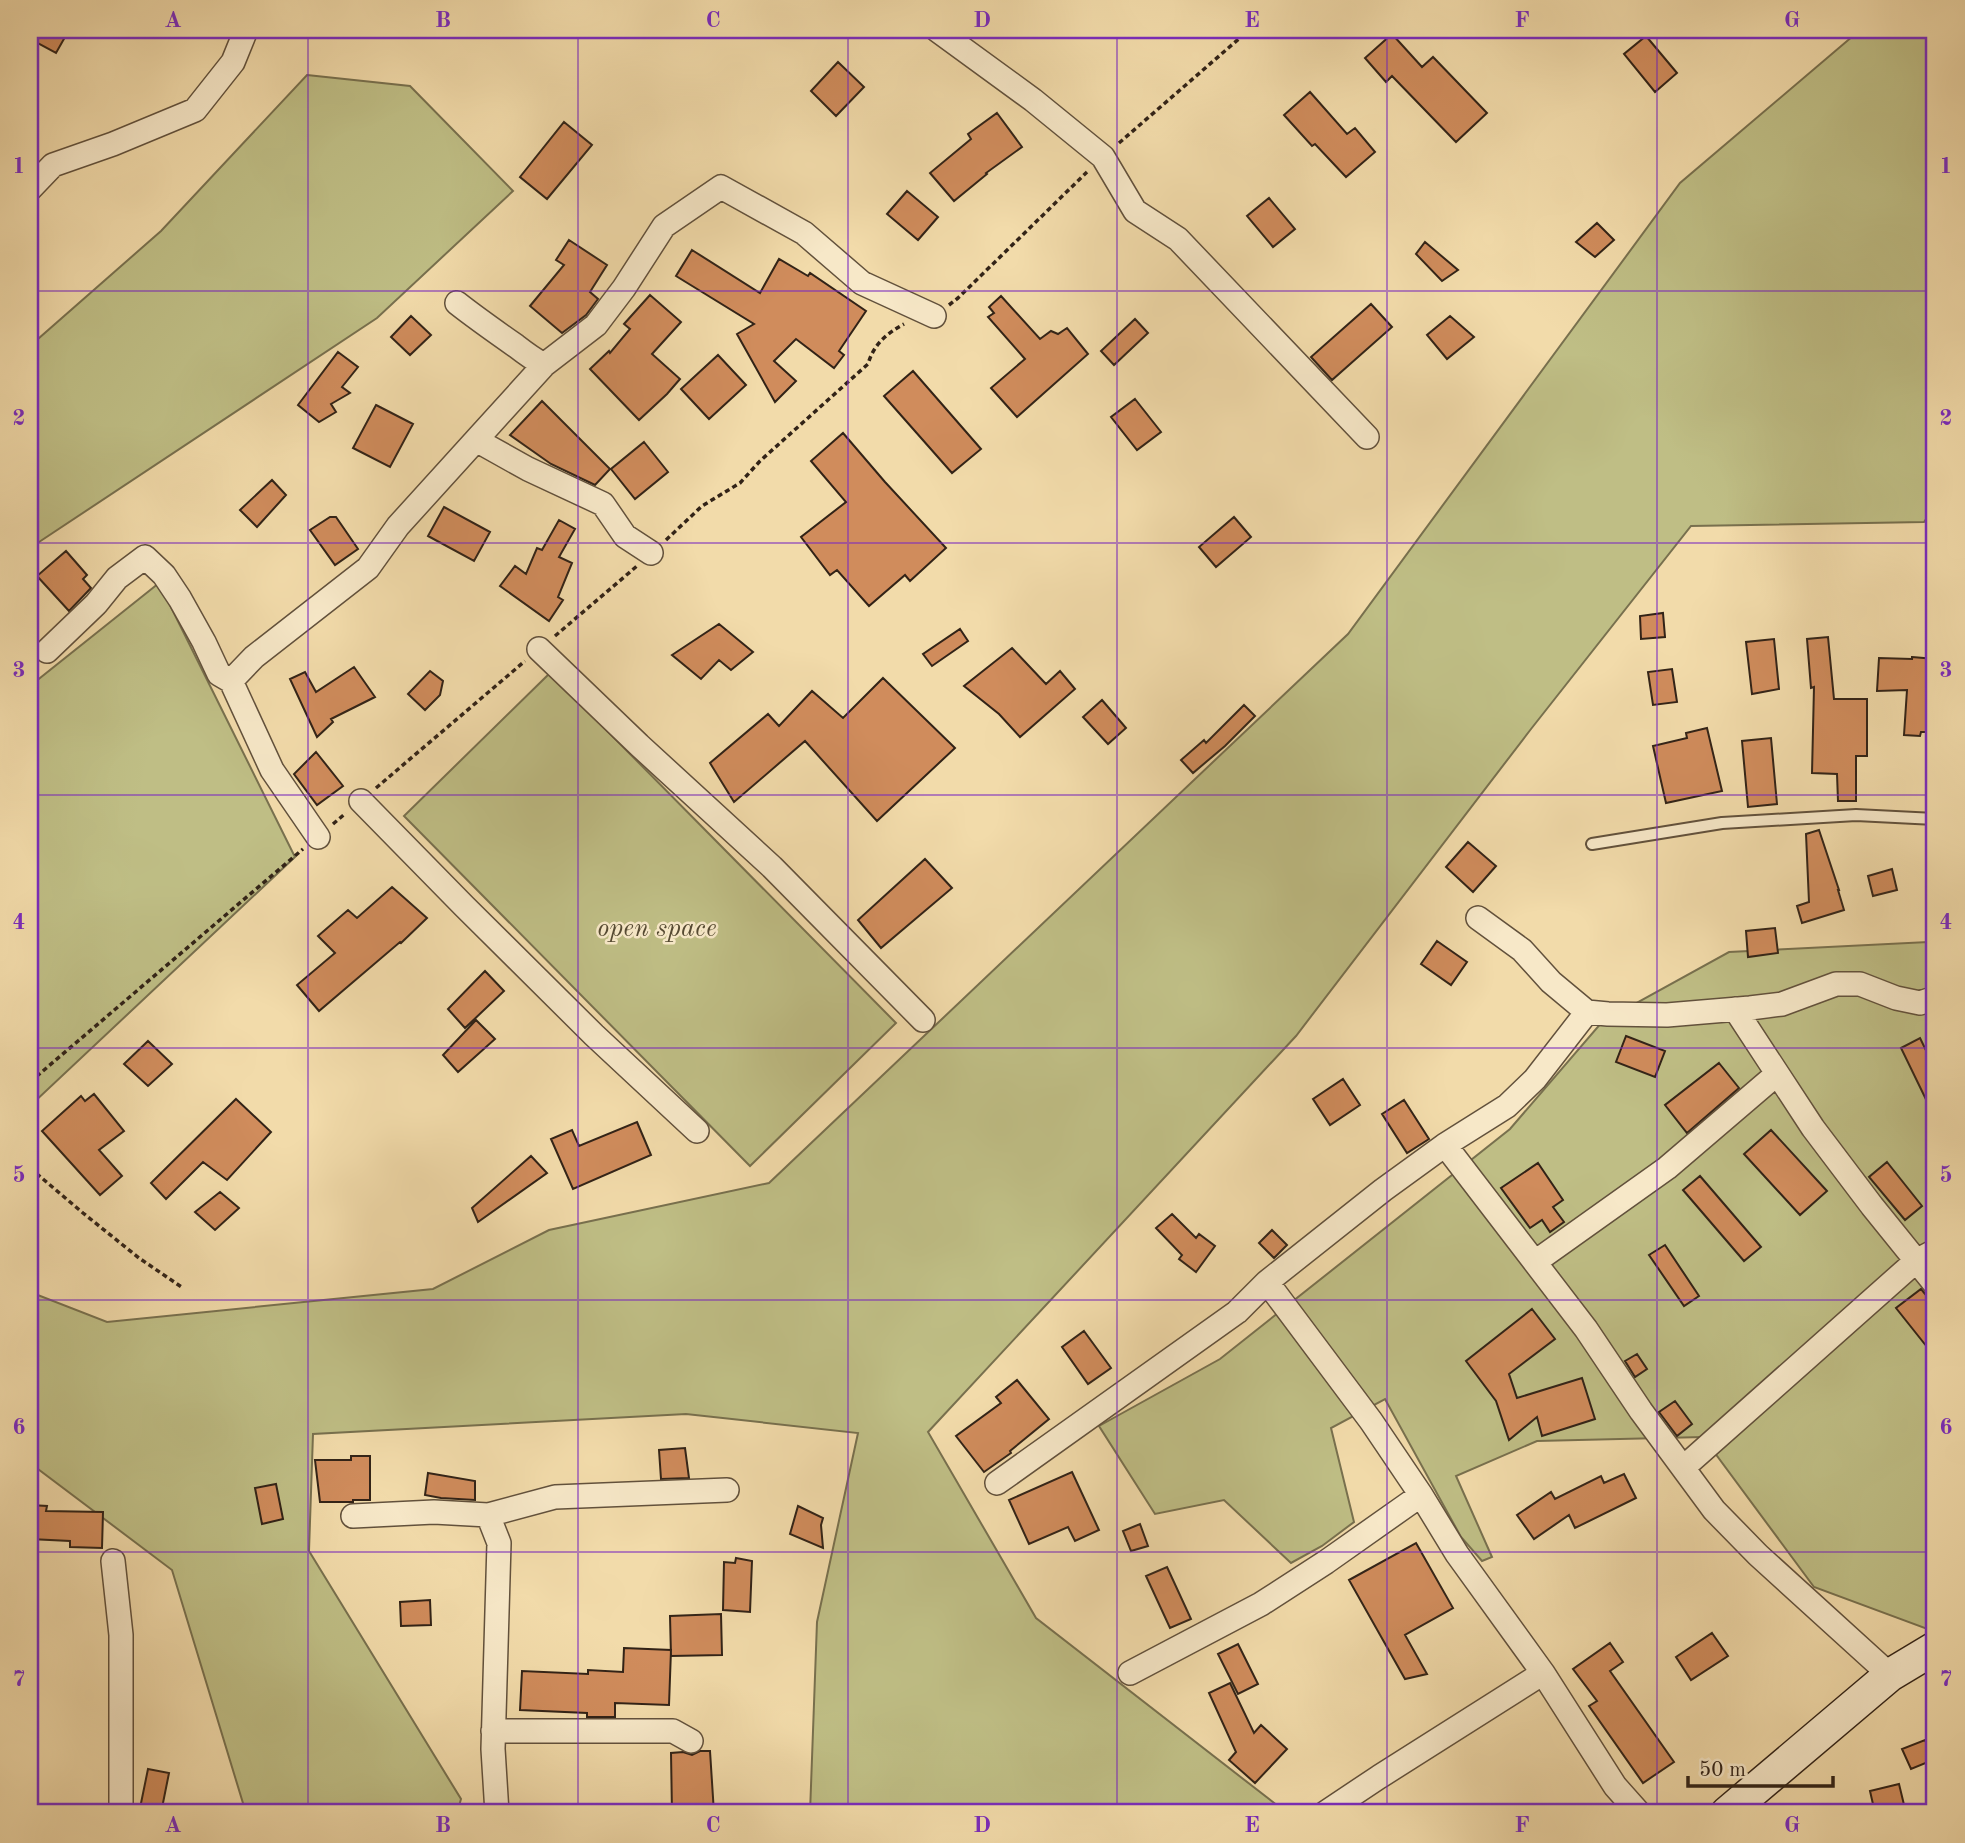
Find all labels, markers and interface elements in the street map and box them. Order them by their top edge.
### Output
text: A [164,9,182,32]
text: B [435,9,451,32]
text: C [705,9,721,32]
text: D [973,9,991,32]
text: E [1244,9,1260,32]
text: F [1514,9,1530,32]
text: G [1784,9,1800,32]
text: 1 [12,155,26,178]
text: 1 [1939,155,1953,178]
text: 2 [12,407,26,430]
text: 2 [1939,407,1953,430]
text: 3 [12,659,26,682]
text: 3 [1939,659,1953,682]
text: 4 [12,911,26,934]
text: 4 [1939,911,1953,934]
park label: open space [597,916,717,942]
text: 5 [12,1164,26,1187]
text: 5 [1939,1164,1953,1187]
text: 6 [12,1416,26,1439]
text: 6 [1939,1416,1953,1439]
text: 7 [12,1668,26,1691]
text: 7 [1939,1668,1953,1691]
scale bar [1688,1745,1834,1789]
text: 50 m [1699,1760,1746,1781]
text: A [164,1814,182,1837]
text: B [435,1814,451,1837]
text: C [705,1814,721,1837]
text: D [973,1814,991,1837]
text: E [1244,1814,1260,1837]
text: F [1514,1814,1530,1837]
text: G [1784,1814,1800,1837]

